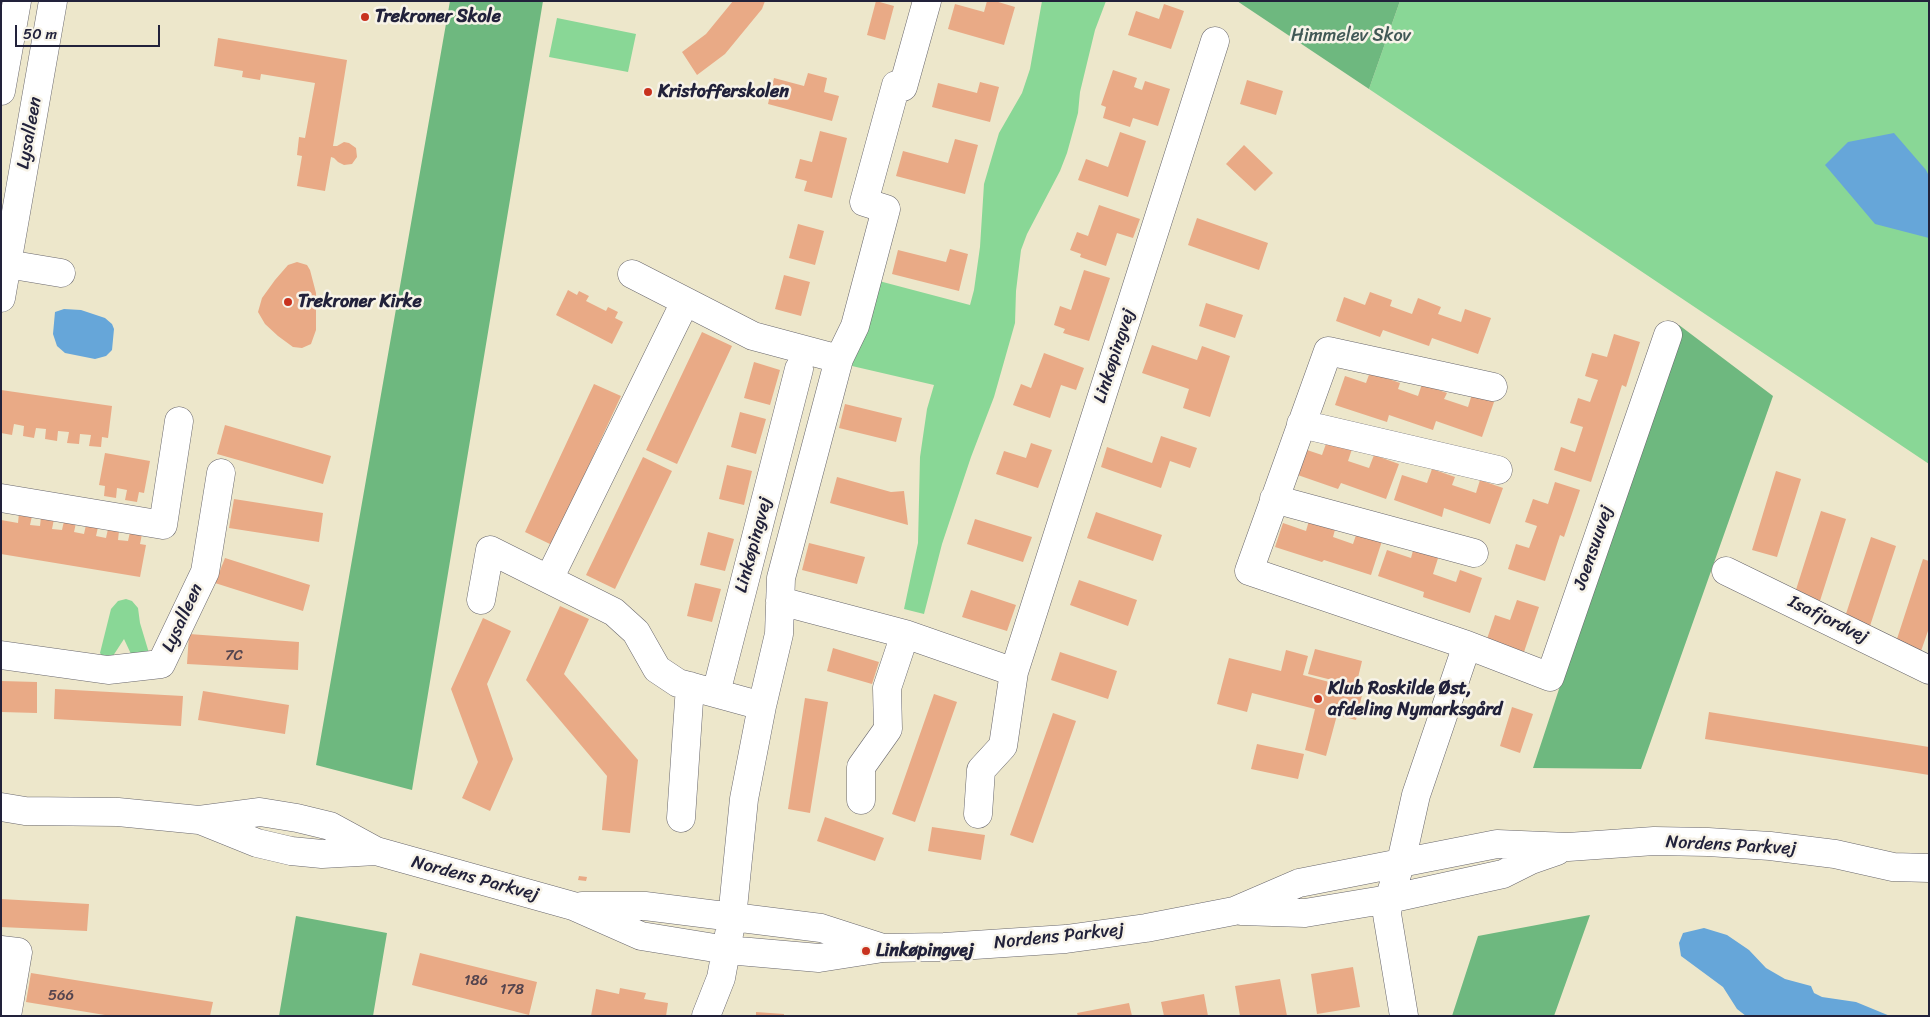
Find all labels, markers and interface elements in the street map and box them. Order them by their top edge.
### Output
place label: Trekroner Skole [375,6,501,28]
marker: Trekroner Skole [359,11,371,23]
scale bar [18,15,162,47]
text: 50 m [23,21,57,47]
park label: Himmelev Skov [1291,25,1411,47]
place label: Kristofferskolen [658,81,789,103]
marker: Kristofferskolen [642,86,654,98]
street label: Lysalleen [13,95,47,171]
place label: Trekroner Kirke [298,291,422,313]
marker: Trekroner Kirke [282,296,294,308]
street label: Linkøpingvej [1090,306,1140,406]
street label: Linkøpingvej [731,495,777,595]
street label: Joensuuvej [1570,503,1618,593]
street label: Lysalleen [158,580,208,656]
street label: Isafjordvej [1784,591,1872,649]
house number: 7C [225,647,243,665]
place label: Klub Roskilde Øst, afdeling Nymarksgård [1328,678,1502,721]
marker: Klub Roskilde Øst, afdeling Nymarksgård [1312,693,1324,705]
street label: Nordens Parkvej [1665,832,1797,860]
street label: Nordens Parkvej [409,852,541,906]
street label: Nordens Parkvej [993,919,1125,955]
place label: Linkøpingvej [876,940,974,962]
marker: Linkøpingvej [860,945,872,957]
house number: 186 [464,972,488,990]
house number: 178 [500,981,524,999]
house number: 566 [48,987,74,1005]

